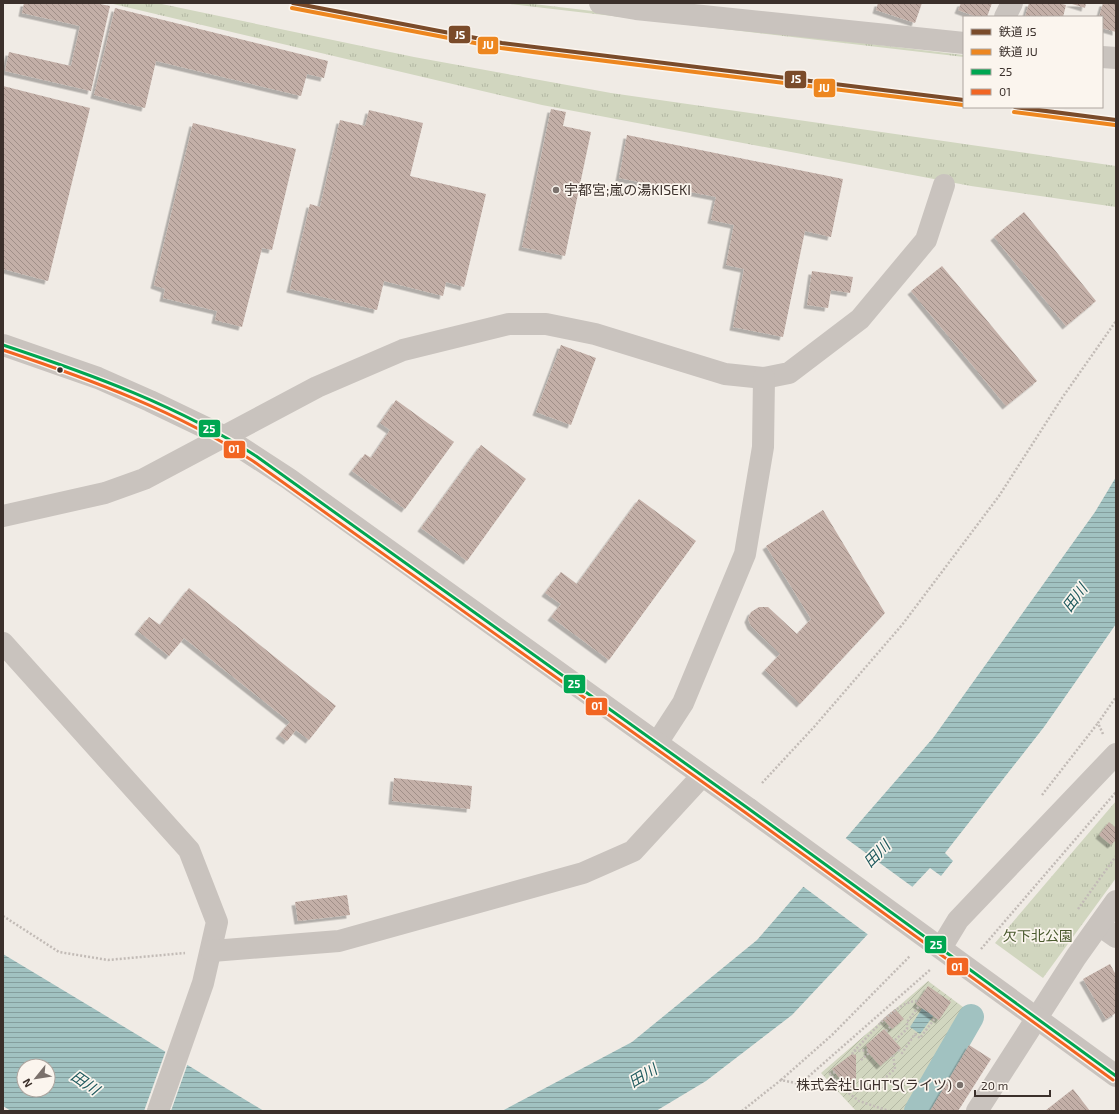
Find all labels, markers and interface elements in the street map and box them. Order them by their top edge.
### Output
legend [963,16,1103,108]
text: 鉄道 JS [999,24,1037,38]
line badge: JS [448,25,471,44]
text: JS [455,28,466,41]
line badge: JU [477,36,499,55]
text: JU [482,38,494,51]
text: 鉄道 JU [999,44,1038,58]
text: 25 [999,64,1012,78]
line badge: JS [784,70,807,89]
text: JS [791,72,802,85]
line badge: JU [813,78,836,98]
text: JU [818,81,830,94]
text: 01 [999,84,1011,98]
place label: 宇都宮;嵐の湯KISEKI [564,181,691,198]
marker: 宇都宮;嵐の湯KISEKI [551,185,561,195]
unlabelled marker [55,365,65,375]
line badge: 25 [198,419,221,438]
text: 25 [203,422,215,435]
line badge: 01 [223,440,246,459]
text: 01 [228,442,240,455]
water label: 田川 [1058,578,1092,615]
line badge: 25 [563,674,586,694]
text: 25 [568,677,580,690]
line badge: 01 [585,697,608,716]
text: 01 [591,699,603,712]
water label: 田川 [859,835,895,870]
park label: 欠下北公園 [1003,927,1073,944]
line badge: 25 [924,935,947,954]
text: 25 [930,938,942,951]
line badge: 01 [946,957,969,976]
text: 01 [951,960,963,973]
north arrow [16,1058,56,1098]
water label: 田川 [625,1059,662,1091]
water label: 田川 [68,1066,105,1099]
scale bar [975,1072,1050,1098]
place label: 株式会社LIGHT'S(ライツ) [796,1076,952,1093]
text: N [19,1077,35,1090]
text: 20 m [981,1078,1008,1092]
marker: 株式会社LIGHT'S(ライツ) [955,1080,965,1090]

